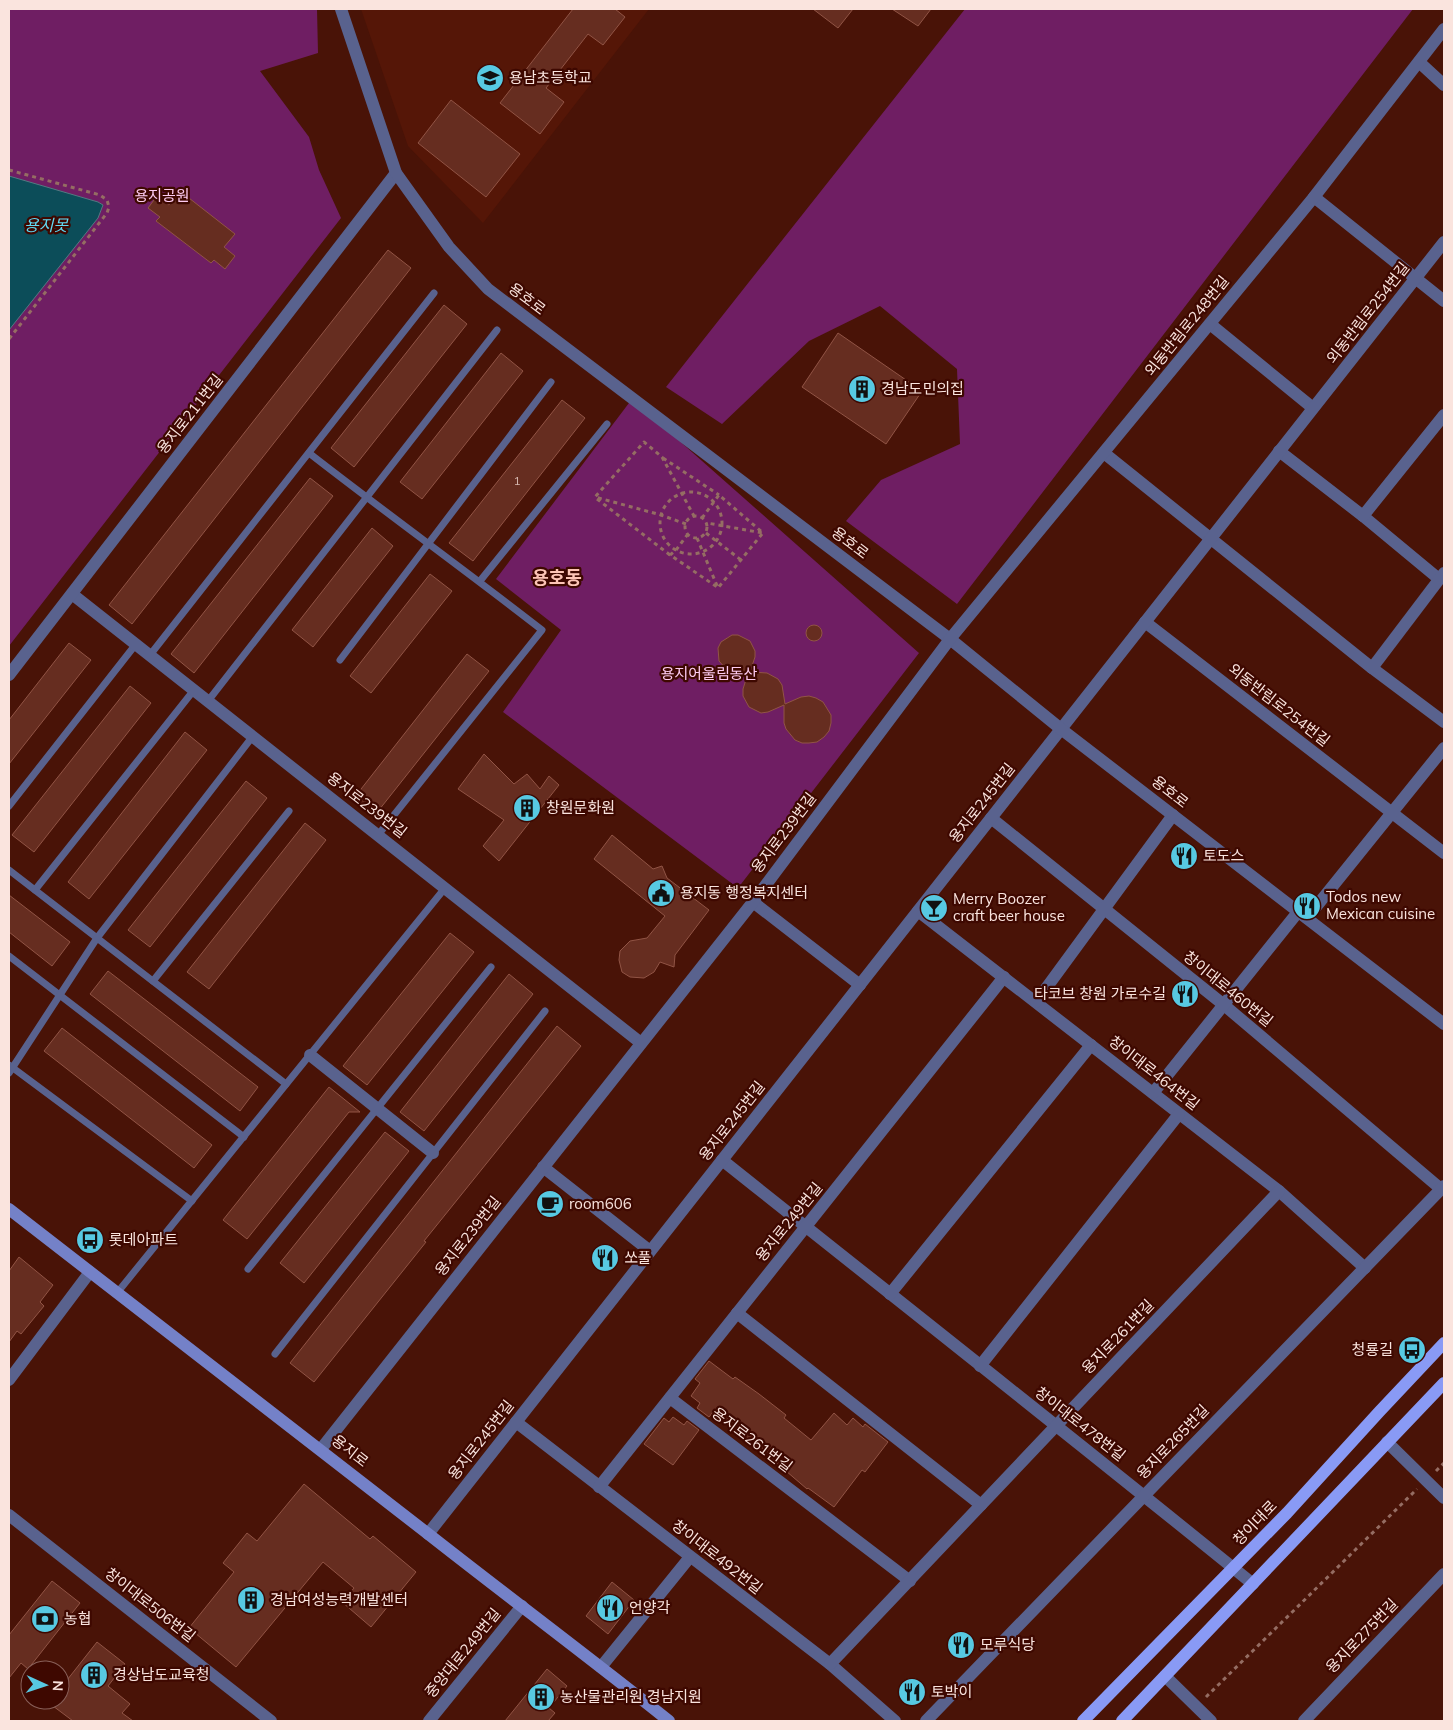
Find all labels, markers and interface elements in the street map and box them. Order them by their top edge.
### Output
school or university icon: 용남초등학교 [475,63,505,93]
place label: 용남초등학교 [509,68,592,87]
park label: 용지공원 [134,186,190,205]
water label: 용지못 [24,215,69,235]
street label: 외동반림로254번길 [1322,258,1413,367]
street label: 외동반림로248번길 [1140,272,1233,380]
street label: 용호로 [505,279,550,319]
street label: 용지로211번길 [153,370,227,457]
building icon: 경남도민의집 [847,374,877,404]
place label: 경남도민의집 [881,379,964,398]
house number: 1 [513,473,521,488]
street label: 용호로 [828,523,873,563]
district label: 용호동 [532,566,582,589]
street label: 외동반림로254번길 [1225,659,1334,750]
park label: 용지어울림동산 [661,664,757,683]
street label: 용지로245번길 [945,759,1019,846]
street label: 용지로239번길 [324,768,411,842]
street label: 용호로 [1148,771,1192,812]
street label: 용지로239번길 [747,789,820,877]
building icon: 창원문화원 [512,793,542,823]
place label: 창원문화원 [546,798,615,817]
restaurant icon: 토도스 [1169,841,1199,871]
place label: 토도스 [1203,846,1245,865]
public building icon: 용지동 행정복지센터 [646,878,676,908]
place label: 용지동 행정복지센터 [680,883,808,902]
place label: Todos new Mexican cuisine [1326,887,1435,923]
place label: Merry Boozer craft beer house [953,889,1065,925]
restaurant icon: Todos new Mexican cuisine [1292,891,1322,921]
bar icon: Merry Boozer craft beer house [919,893,949,923]
street label: 창이대로460번길 [1180,947,1277,1031]
restaurant icon: 타코브 창원 가로수길 [1170,979,1200,1009]
place label: 타코브 창원 가로수길 [1034,984,1166,1003]
street label: 창이대로464번길 [1105,1031,1203,1114]
street label: 용지로245번길 [695,1077,769,1164]
street label: 용지로249번길 [751,1178,826,1265]
cafe icon: room606 [535,1189,565,1219]
street label: 용지로239번길 [431,1192,505,1279]
place label: room606 [569,1194,632,1213]
bus stop icon: 롯데아파트 [75,1225,105,1255]
place label: 롯데아파트 [109,1230,178,1249]
restaurant icon: 쏘풀 [590,1243,620,1273]
place label: 쏘풀 [624,1248,652,1267]
street label: 용지로261번길 [1077,1296,1158,1378]
bus stop icon: 청룡길 [1397,1335,1427,1365]
place label: 청룡길 [1352,1340,1393,1359]
street label: 창이대로478번길 [1031,1382,1129,1465]
street label: 용지로245번길 [444,1396,518,1483]
street label: 용지로265번길 [1132,1401,1213,1483]
street label: 용지로261번길 [708,1403,796,1476]
street label: 용지로 [328,1430,372,1471]
street label: 창이대로 [1229,1496,1281,1549]
street label: 창이대로492번길 [668,1515,766,1598]
street label: 창이대로506번길 [101,1563,199,1646]
building icon: 경남여성능력개발센터 [236,1585,266,1615]
place label: 경남여성능력개발센터 [270,1590,408,1609]
restaurant icon: 언양각 [595,1593,625,1623]
street label: 용지로275번길 [1321,1595,1402,1677]
place label: 언양각 [629,1598,671,1617]
bank icon: 농협 [30,1604,60,1634]
street label: 중앙대로249번길 [421,1604,505,1701]
place label: 농협 [64,1609,92,1628]
restaurant icon: 모루식당 [946,1630,976,1660]
place label: 모루식당 [980,1635,1035,1654]
north arrow [20,1660,70,1710]
building icon: 경상남도교육청 [79,1660,109,1690]
place label: 경상남도교육청 [113,1665,210,1684]
restaurant icon: 토박이 [897,1677,927,1707]
text: N [49,1680,67,1691]
building icon: 농산물관리원 경남지원 [526,1682,556,1712]
place label: 토박이 [931,1682,972,1701]
place label: 농산물관리원 경남지원 [560,1687,702,1706]

